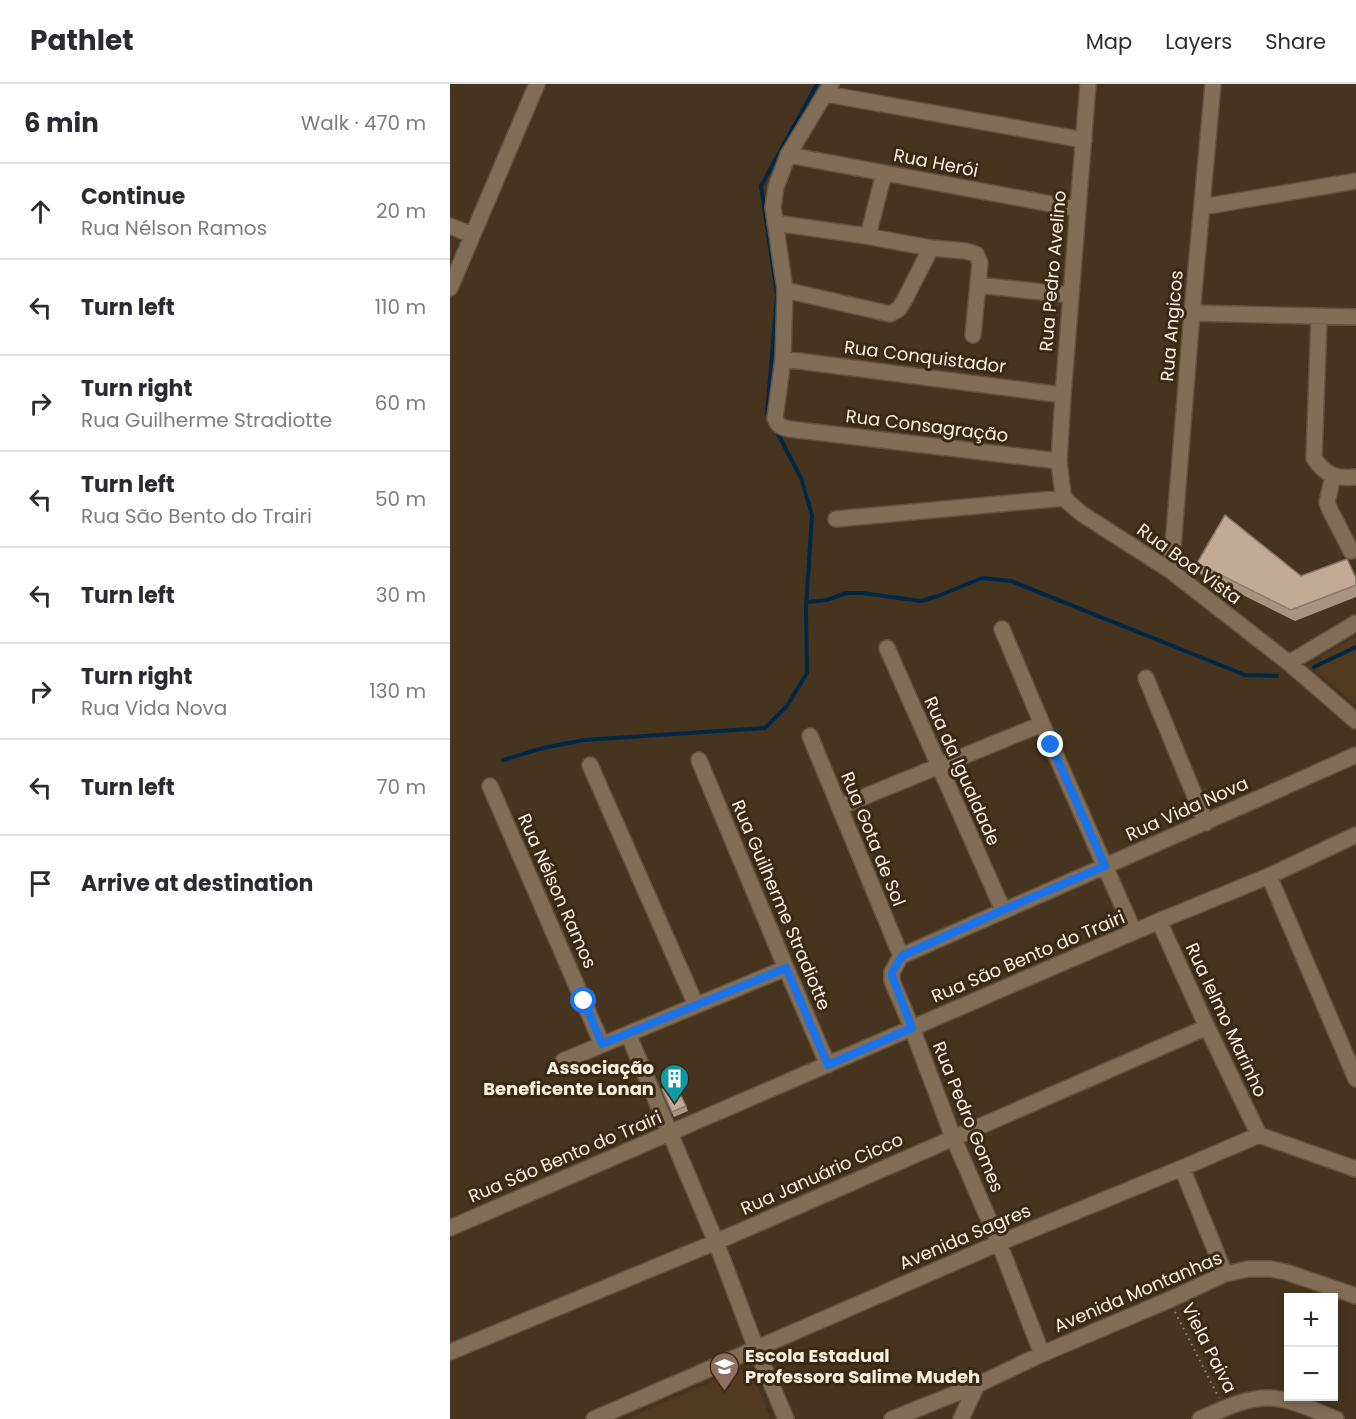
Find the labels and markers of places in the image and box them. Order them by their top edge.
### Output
place label: Associação Beneficente Lonan [483,1055,654,1101]
building icon: Associação Beneficente Lonan [659,1062,691,1104]
place label: Escola Estadual Professora Salime Mudeh [745,1343,980,1389]
school or university icon: Escola Estadual Professora Salime Mudeh [708,1350,740,1392]

